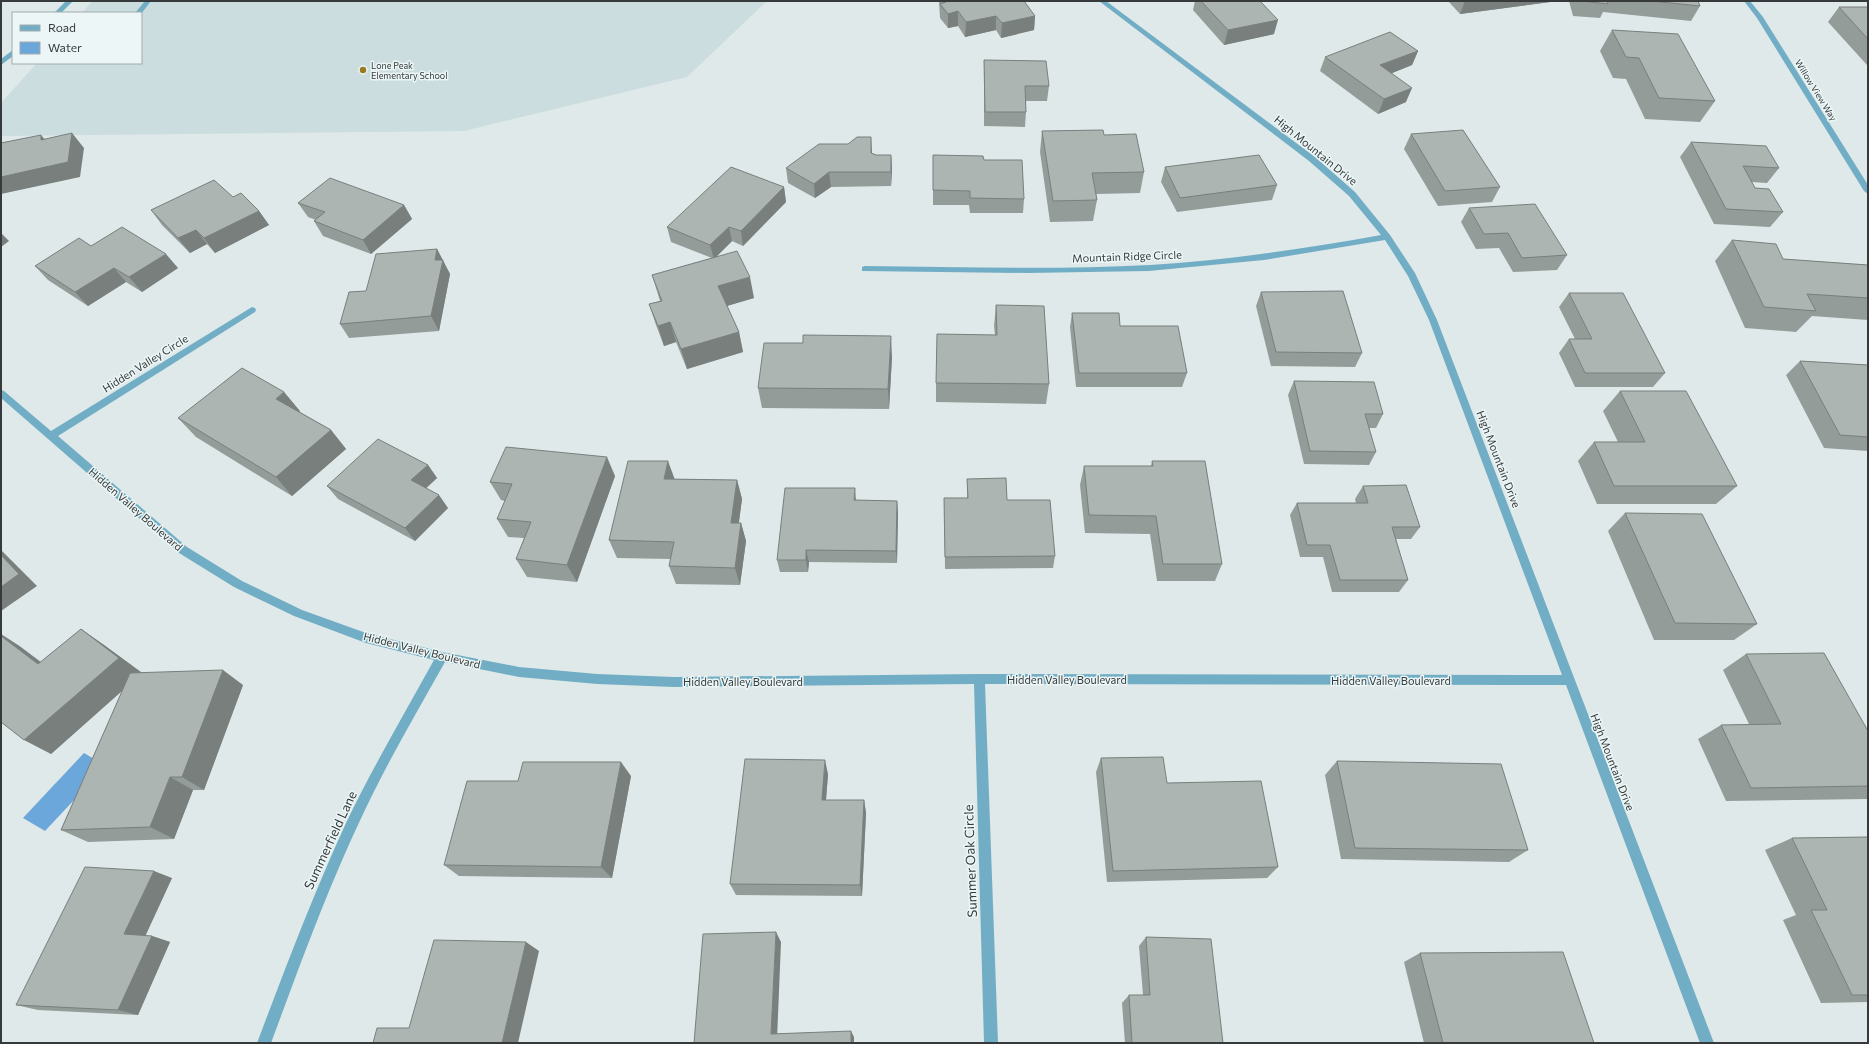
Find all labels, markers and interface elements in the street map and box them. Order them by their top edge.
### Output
legend [12,12,142,64]
text: Road [48,20,76,34]
text: Water [48,40,82,54]
street label: Willow View Way [1793,57,1839,123]
place label: Lone Peak Elementary School [371,60,447,81]
marker: Lone Peak Elementary School [358,65,368,75]
street label: High Mountain Drive [1272,113,1360,188]
street label: Mountain Ridge Circle [1072,248,1182,264]
street label: Hidden Valley Circle [100,331,190,395]
street label: High Mountain Drive [1474,409,1524,510]
street label: Hidden Valley Boulevard [86,465,186,553]
street label: Hidden Valley Boulevard [362,629,482,671]
street label: Hidden Valley Boulevard [1007,673,1127,686]
street label: Hidden Valley Boulevard [1331,674,1451,687]
street label: Hidden Valley Boulevard [683,675,803,688]
street label: High Mountain Drive [1588,712,1638,813]
street label: Summerfield Lane [300,788,360,892]
street label: Summer Oak Circle [960,804,980,918]

